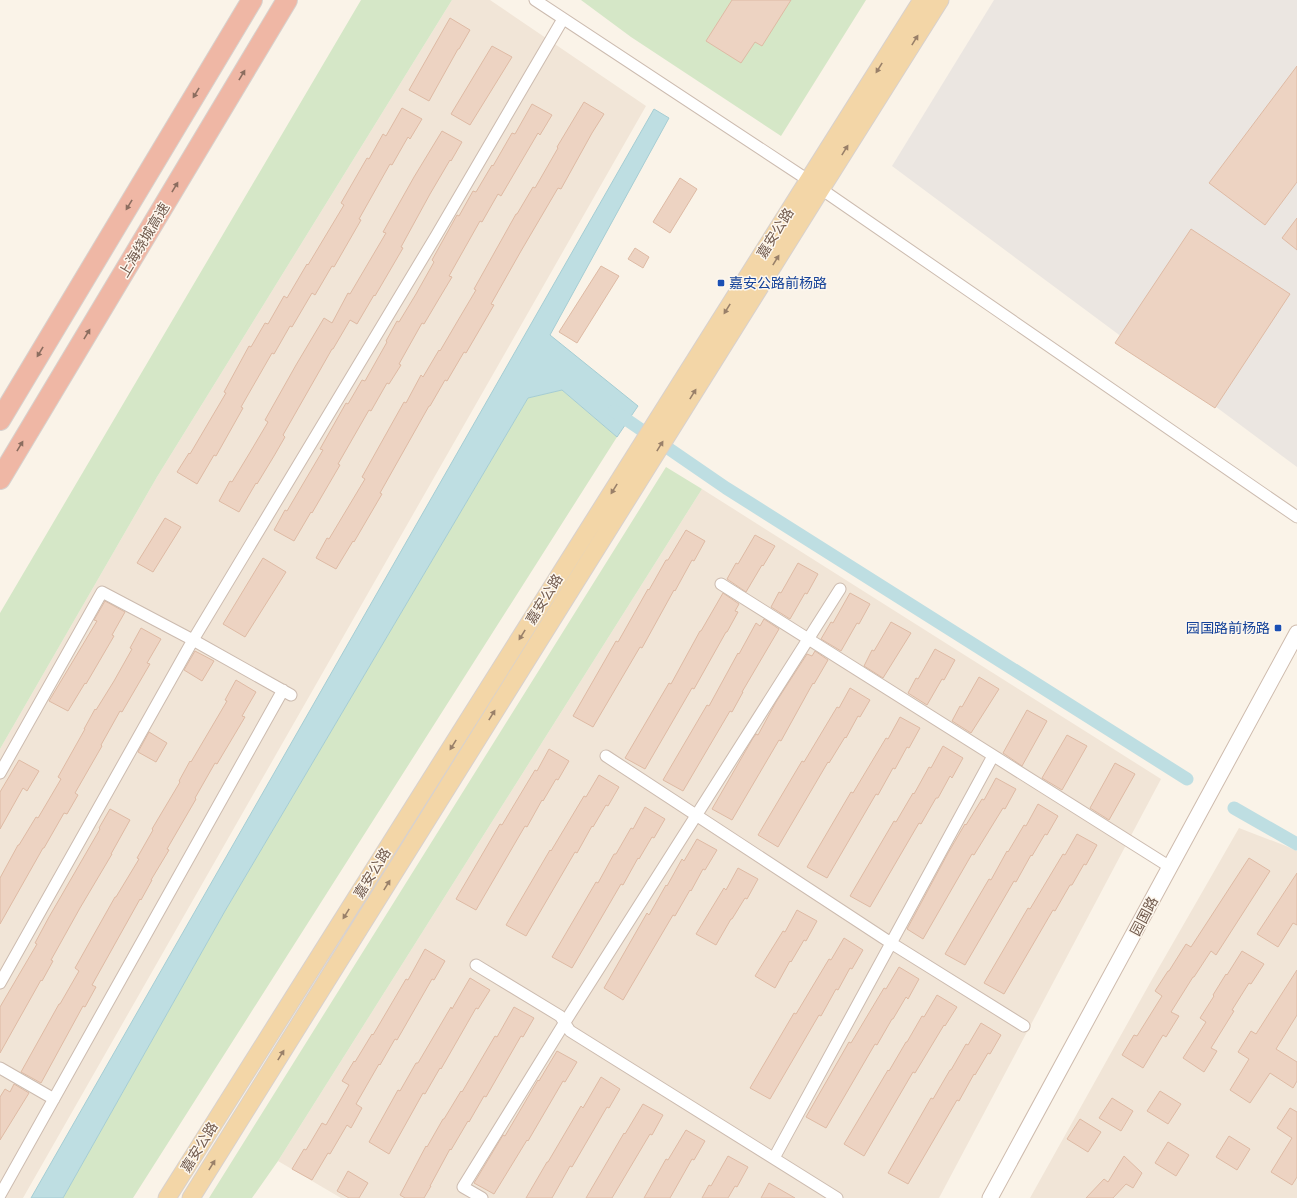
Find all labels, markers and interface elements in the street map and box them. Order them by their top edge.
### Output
one-way arrow [911,35,919,45]
one-way arrow [875,63,883,74]
one-way arrow [238,70,246,80]
one-way arrow [192,87,199,99]
one-way arrow [842,144,849,155]
one-way arrow [172,181,179,193]
street label: 上海绕城高速 [115,199,173,281]
one-way arrow [125,199,132,211]
street label: 嘉安公路 [753,204,797,262]
one-way arrow [773,254,780,266]
place label: 嘉安公路前杨路 [729,274,827,292]
marker: 嘉安公路前杨路 [716,278,726,288]
one-way arrow [724,303,731,315]
one-way arrow [83,329,90,340]
one-way arrow [37,346,44,358]
one-way arrow [689,388,696,400]
one-way arrow [657,440,664,452]
one-way arrow [16,441,24,451]
one-way arrow [610,483,617,495]
street label: 嘉安公路 [522,570,566,628]
place label: 园国路前杨路 [1186,619,1270,637]
marker: 园国路前杨路 [1273,623,1283,633]
one-way arrow [518,630,526,640]
one-way arrow [489,709,496,721]
one-way arrow [449,739,456,751]
street label: 嘉安公路 [350,844,394,902]
one-way arrow [383,879,390,891]
street label: 园国路 [1126,893,1162,939]
one-way arrow [342,909,350,919]
one-way arrow [277,1049,284,1061]
street label: 嘉安公路 [177,1118,221,1176]
one-way arrow [208,1160,216,1170]

